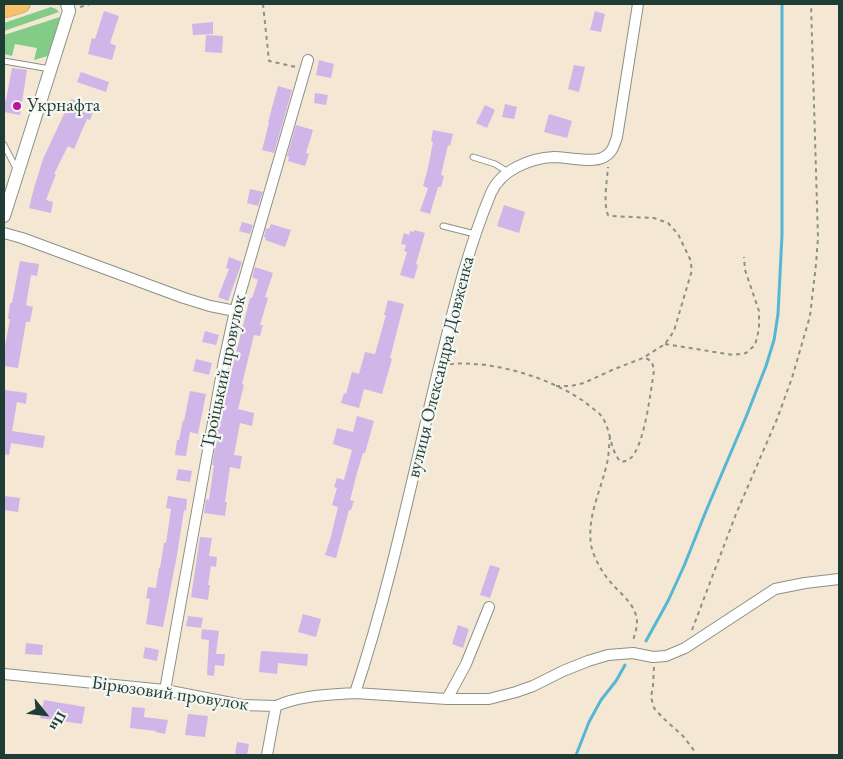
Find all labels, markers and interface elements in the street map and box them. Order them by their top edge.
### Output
place label: Укрнафта [27,95,100,117]
marker: Укрнафта [11,100,23,112]
street label: вулиця Олександра Довженка [402,254,480,480]
street label: Троїцький провулок [197,293,251,451]
street label: Бірюзовий провулок [90,672,250,716]
north arrow [20,689,70,739]
text: Пн [46,709,71,734]

